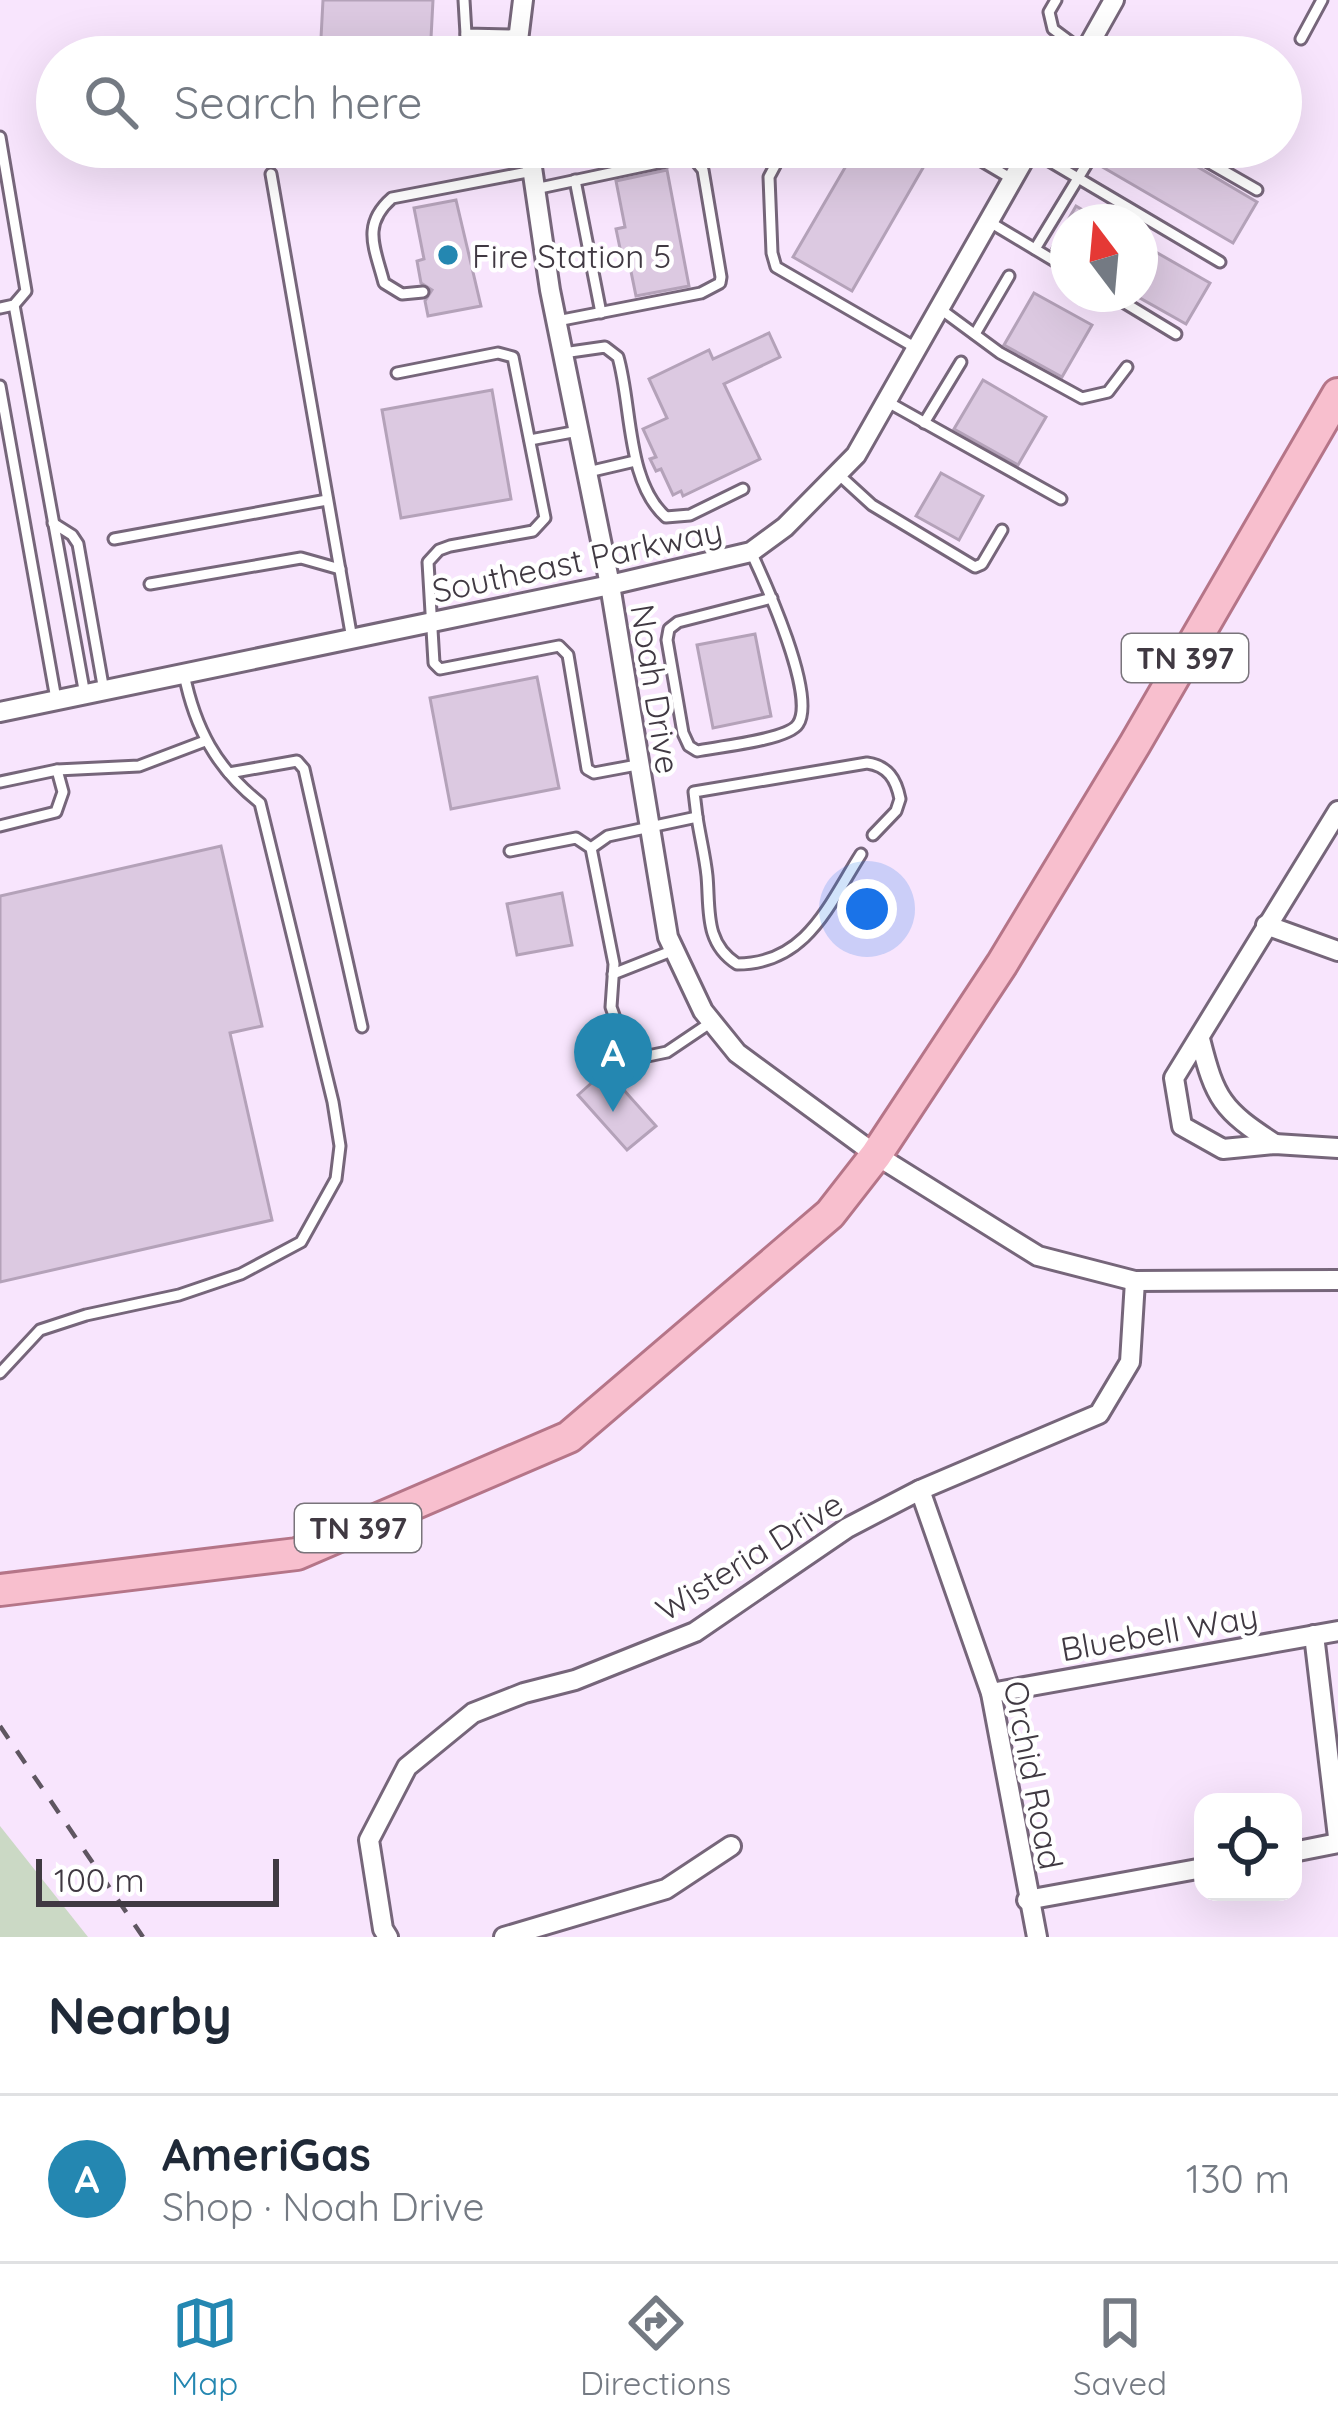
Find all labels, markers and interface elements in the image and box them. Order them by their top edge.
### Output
search box [36,36,1302,168]
icon: search [78,69,144,135]
text: Search here [174,74,422,130]
north arrow [1050,204,1158,312]
place label: Fire Station 5 [472,235,671,276]
marker: Fire Station 5 [435,242,461,268]
street label: Southeast Parkway [428,509,726,611]
street label: Noah Drive [622,601,690,777]
road number: TN 397 [1122,634,1248,682]
your location [837,879,897,939]
pin: A [574,1013,652,1112]
street label: Wisteria Drive [648,1482,850,1630]
road number: TN 397 [295,1504,421,1552]
street label: Bluebell Way [1057,1594,1261,1670]
street label: Orchid Road [996,1677,1072,1873]
map controls [1194,1793,1302,1901]
button: locate [1194,1793,1302,1901]
scale bar [36,1853,279,1906]
text: 100 m [54,1859,145,1900]
text: Nearby [48,1983,232,2047]
text: AmeriGas [162,2126,371,2182]
text: A [75,2154,99,2203]
text: 130 m [1186,2154,1290,2203]
text: Shop · Noah Drive [162,2182,484,2231]
tab: Map [171,2290,238,2403]
tab: Directions [580,2290,731,2403]
tab: Saved [1073,2290,1167,2403]

